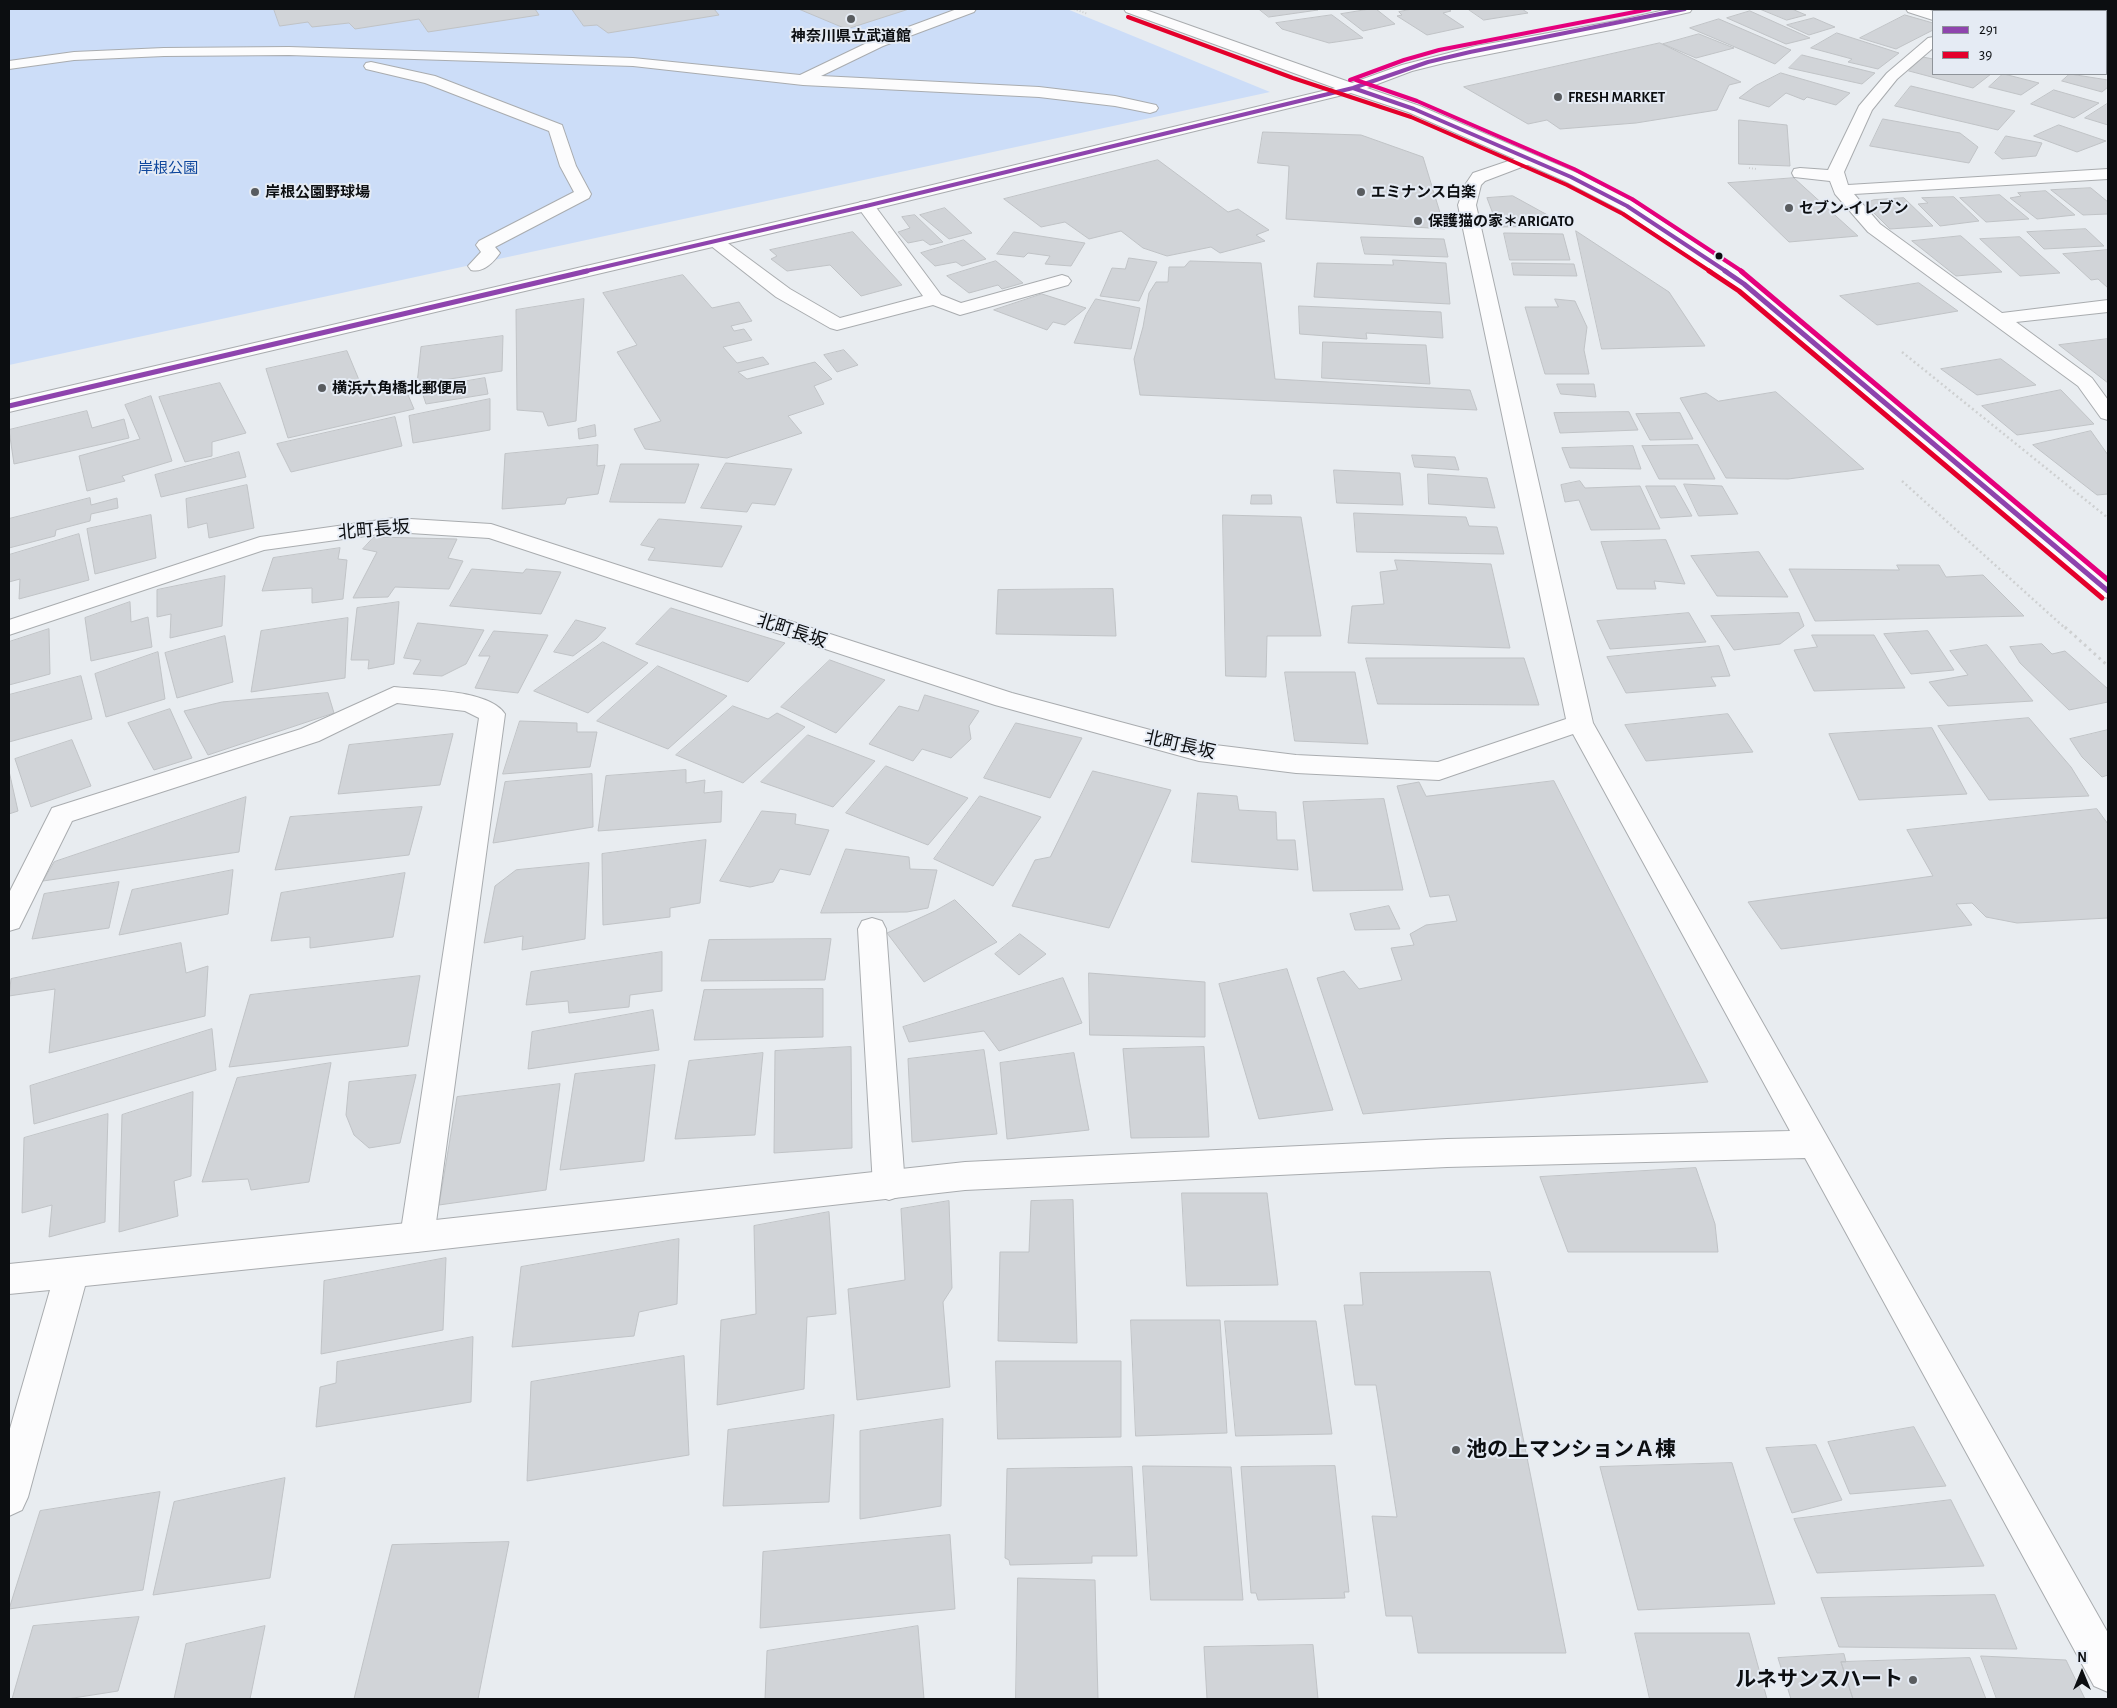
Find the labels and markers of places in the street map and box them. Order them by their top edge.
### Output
marker: 神奈川県立武道館 [845,13,857,25]
place label: 神奈川県立武道館 [791,27,911,45]
place label: FRESH MARKET [1568,88,1665,106]
marker: FRESH MARKET [1552,91,1564,103]
place label: 岸根公園野球場 [265,183,370,201]
place label: エミナンス白楽 [1371,183,1476,201]
marker: 岸根公園野球場 [249,186,261,198]
marker: エミナンス白楽 [1355,186,1367,198]
place label: セブン-イレブン [1799,199,1909,217]
marker: セブン-イレブン [1783,202,1795,214]
place label: 保護猫の家＊ARIGATO [1428,212,1574,230]
marker: 保護猫の家＊ARIGATO [1412,215,1424,227]
unlabelled marker [1714,251,1724,261]
place label: 横浜六角橋北郵便局 [332,379,467,397]
marker: 横浜六角橋北郵便局 [316,382,328,394]
place label: 池の上マンションＡ棟 [1466,1437,1676,1463]
marker: 池の上マンションＡ棟 [1450,1444,1462,1456]
place label: ルネサンスハート [1735,1667,1903,1693]
marker: ルネサンスハート [1907,1674,1919,1686]

